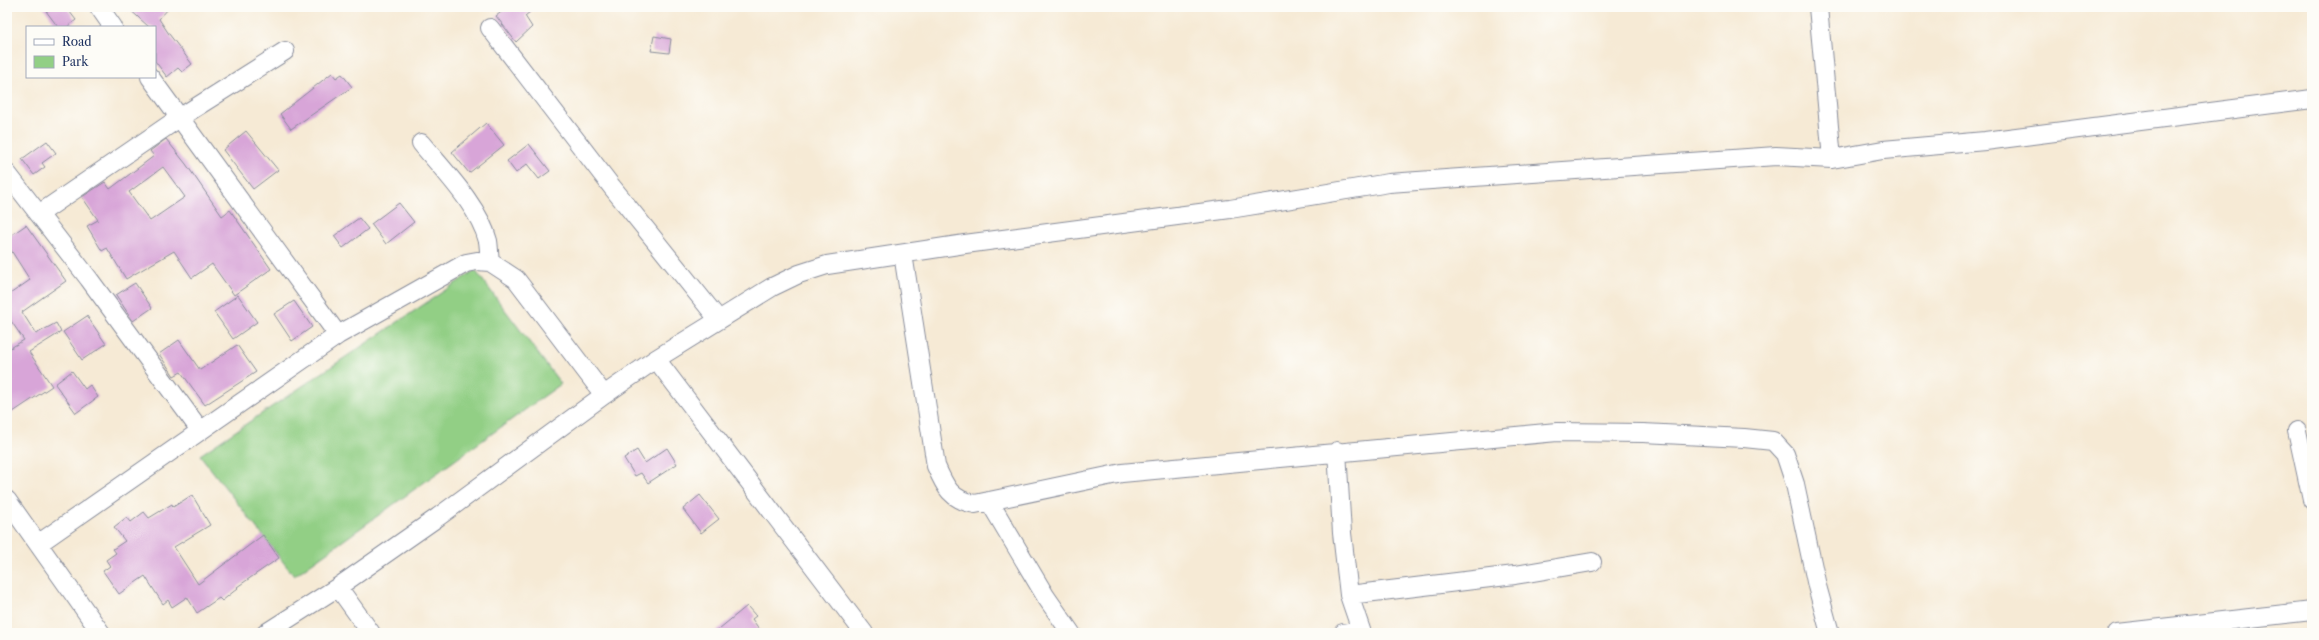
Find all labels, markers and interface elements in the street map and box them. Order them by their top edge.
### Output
legend [26,26,156,78]
text: Road [62,34,92,49]
text: Park [62,54,89,69]

